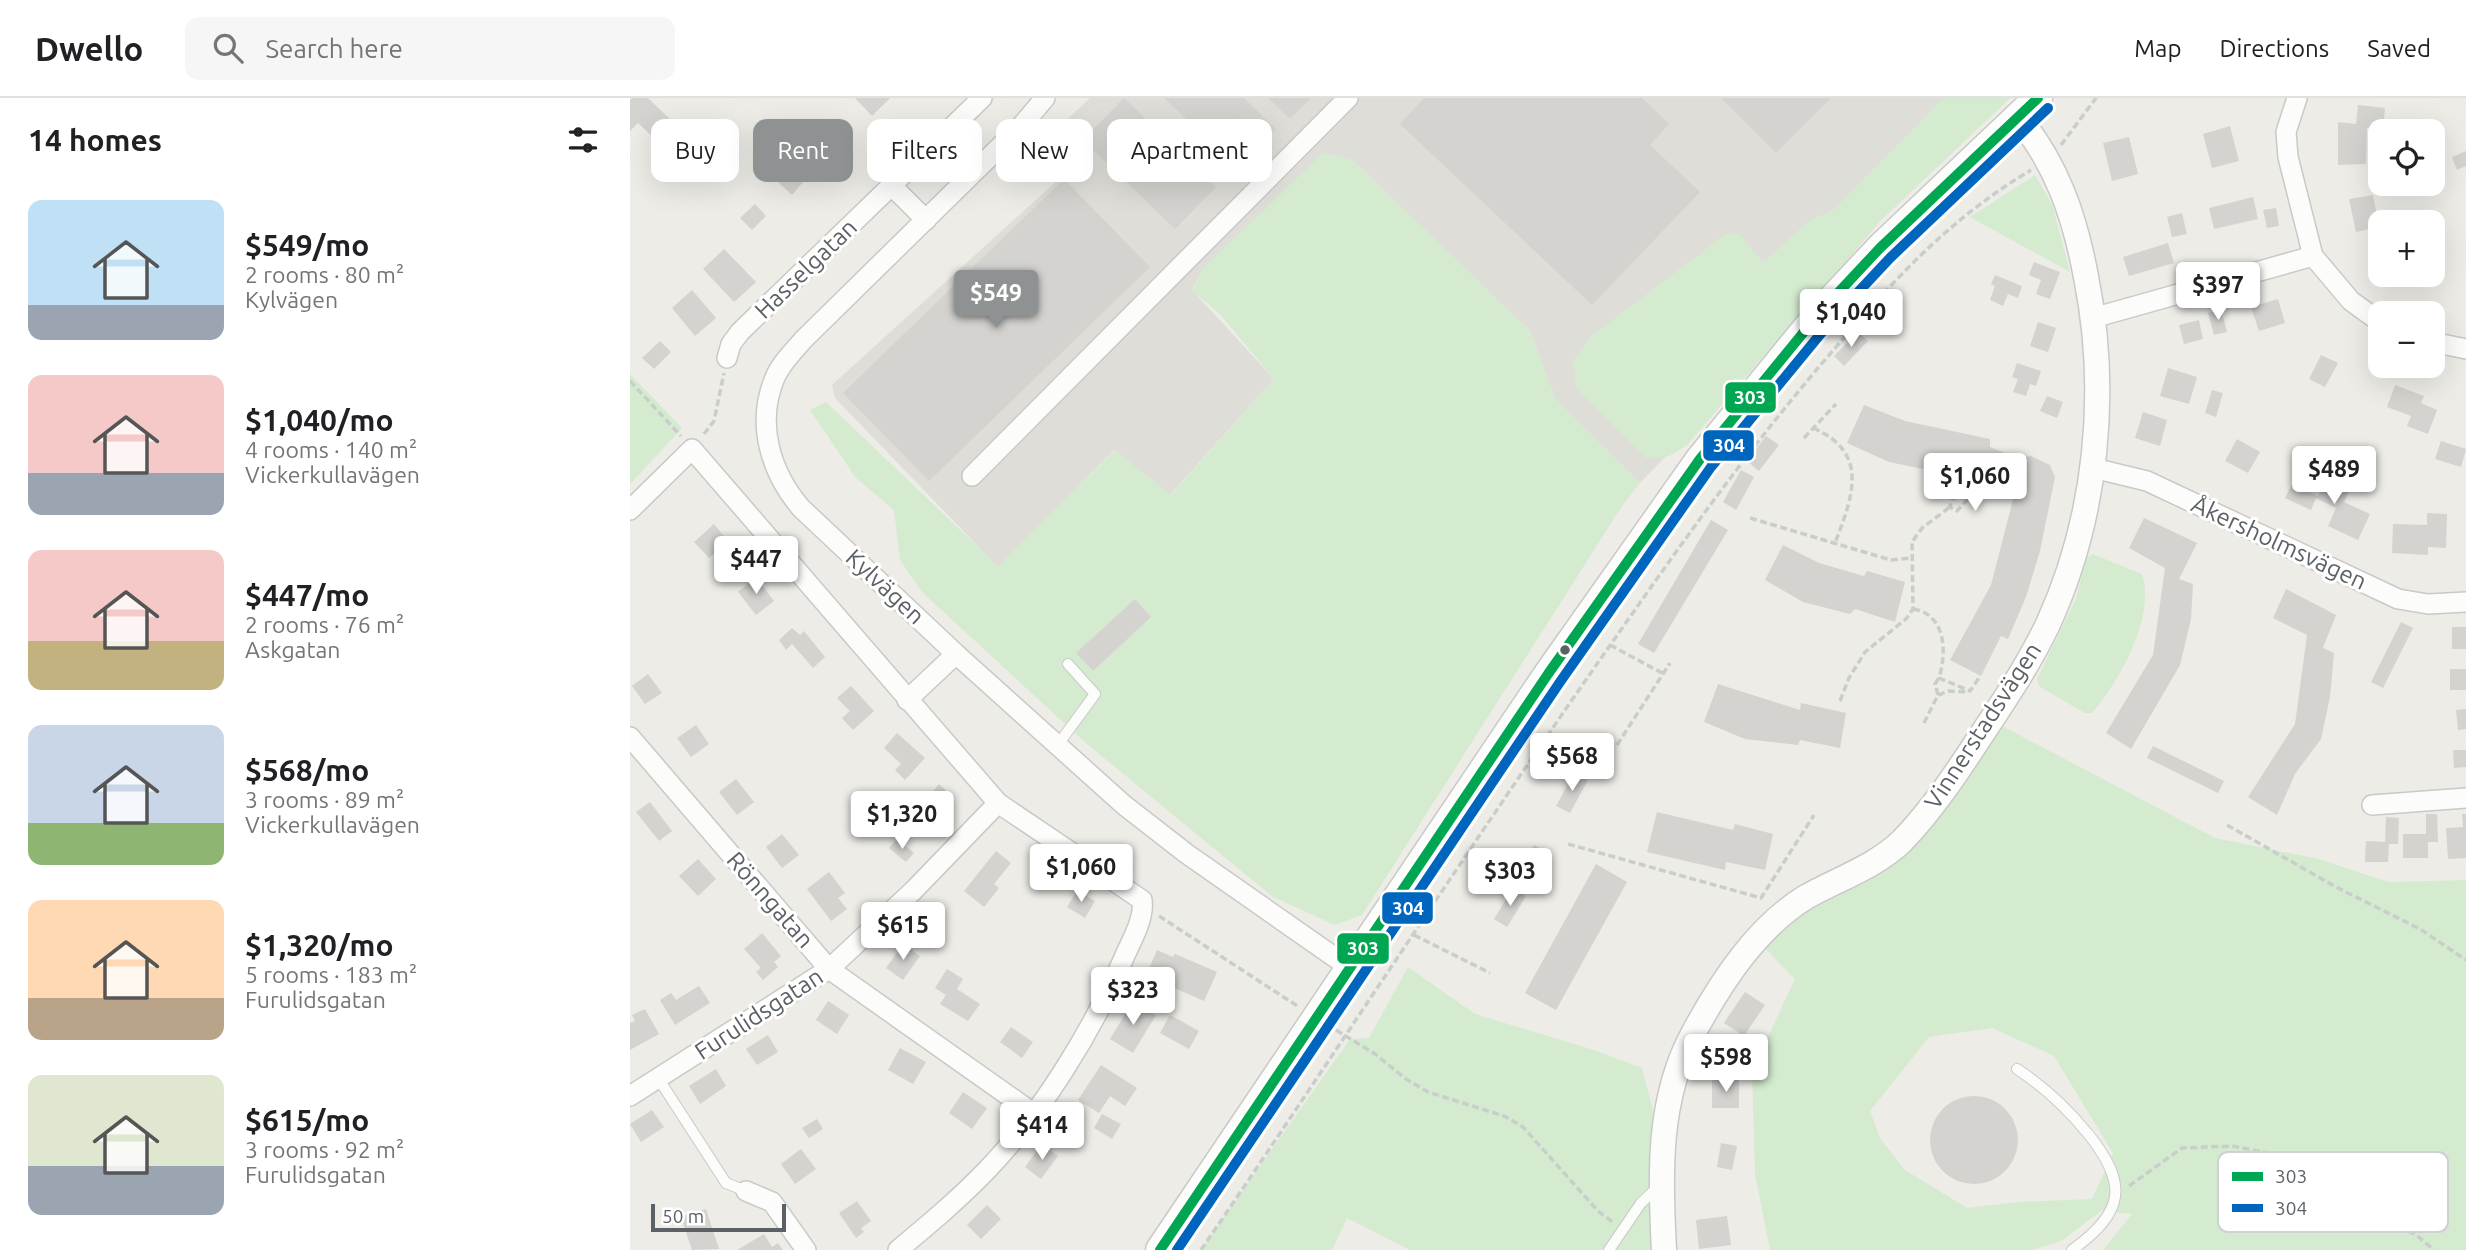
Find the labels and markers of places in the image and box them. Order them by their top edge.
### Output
pin: $397 [2177,262,2259,322]
pin: $549 [955,271,1037,330]
pin: $1,040 [1794,289,1908,349]
pin: $489 [2293,446,2375,506]
pin: $1,060 [1918,454,2032,513]
pin: $447 [715,536,797,596]
unlabelled marker [1558,643,1572,657]
pin: $568 [1531,734,1613,793]
pin: $1,320 [845,792,959,851]
pin: $1,060 [1024,844,1138,904]
pin: $303 [1469,848,1551,908]
pin: $615 [862,902,944,962]
pin: $323 [1092,968,1174,1027]
pin: $598 [1685,1034,1767,1094]
pin: $414 [1001,1102,1083,1162]

